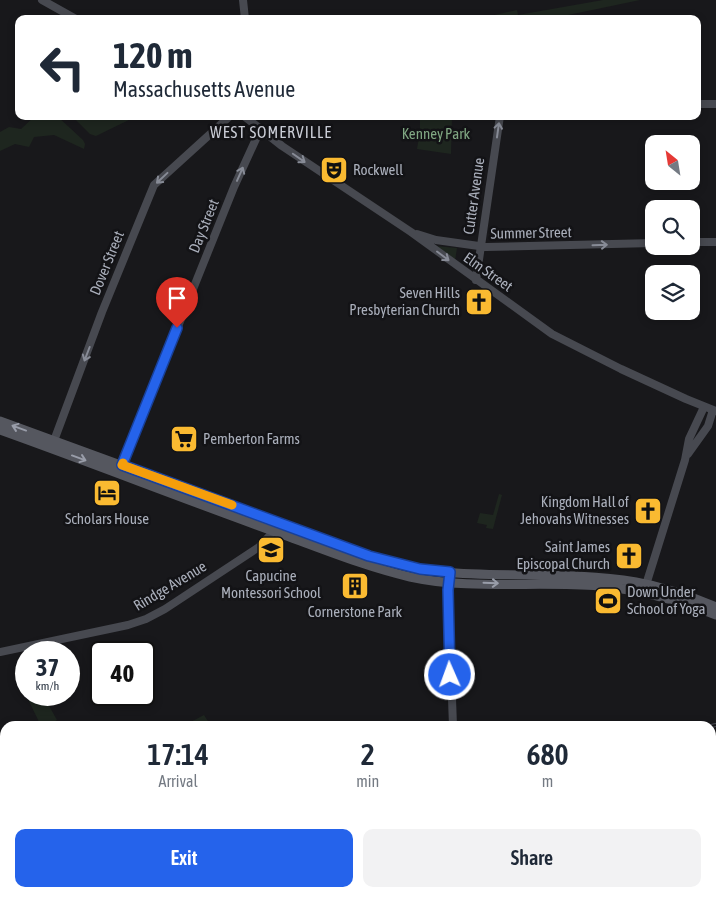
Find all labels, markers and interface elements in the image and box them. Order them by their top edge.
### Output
icon: left [30,35,95,100]
text: 120 m [113,35,192,75]
text: Massachusetts Avenue [113,76,295,102]
one-way arrow [494,122,504,138]
district label: WEST SOMERVILLE [210,123,332,141]
park label: Kenney Park [402,125,471,142]
north arrow [645,135,700,190]
map controls [645,135,700,320]
one-way arrow [292,153,306,163]
theatre icon: Rockwell [319,155,349,185]
street label: Cutter Avenue [460,156,487,235]
place label: Rockwell [353,161,403,178]
one-way arrow [235,167,245,182]
one-way arrow [156,172,169,184]
street label: Day Street [185,196,222,255]
button: search [645,200,700,255]
street label: Summer Street [490,223,572,242]
street label: Dover Street [86,228,127,297]
one-way arrow [591,240,607,249]
street label: Elm Street [460,249,516,295]
one-way arrow [436,251,449,262]
button: layers [645,265,700,320]
pin [156,277,198,328]
icon: arrive [163,284,191,312]
place label: Seven Hills Presbyterian Church [349,284,460,318]
church icon: Seven Hills Presbyterian Church [464,287,494,317]
one-way arrow [81,346,90,361]
one-way arrow [12,423,27,432]
supermarket icon: Pemberton Farms [169,424,199,454]
place label: Pemberton Farms [203,430,300,447]
one-way arrow [70,454,86,463]
hotel icon: Scholars House [92,478,122,508]
place label: Kingdom Hall of Jehovahs Witnesses [520,493,629,527]
church icon: Kingdom Hall of Jehovahs Witnesses [633,496,663,526]
place label: Scholars House [65,510,149,527]
school or university icon: Capucine Montessori School [256,535,286,565]
place label: Saint James Episcopal Church [517,538,610,572]
church icon: Saint James Episcopal Church [614,541,644,571]
street label: Rindge Avenue [130,557,209,614]
place label: Capucine Montessori School [221,567,321,601]
building icon: Cornerstone Park [340,571,370,601]
one-way arrow [482,578,498,588]
place label: Down Under School of Yoga [627,583,705,617]
sports icon: Down Under School of Yoga [593,586,623,616]
place label: Cornerstone Park [308,603,403,620]
speed limit sign: 40 [90,641,155,706]
position arrow [423,648,475,700]
text: 37 [36,653,59,681]
text: km/h [36,679,59,693]
text: 17:14 [147,737,209,771]
text: 2 [361,737,375,771]
text: 680 [526,737,569,771]
text: Arrival [159,772,198,790]
text: min [356,772,379,790]
text: m [542,772,553,790]
button: Exit [15,829,353,887]
button: Share [363,829,701,887]

